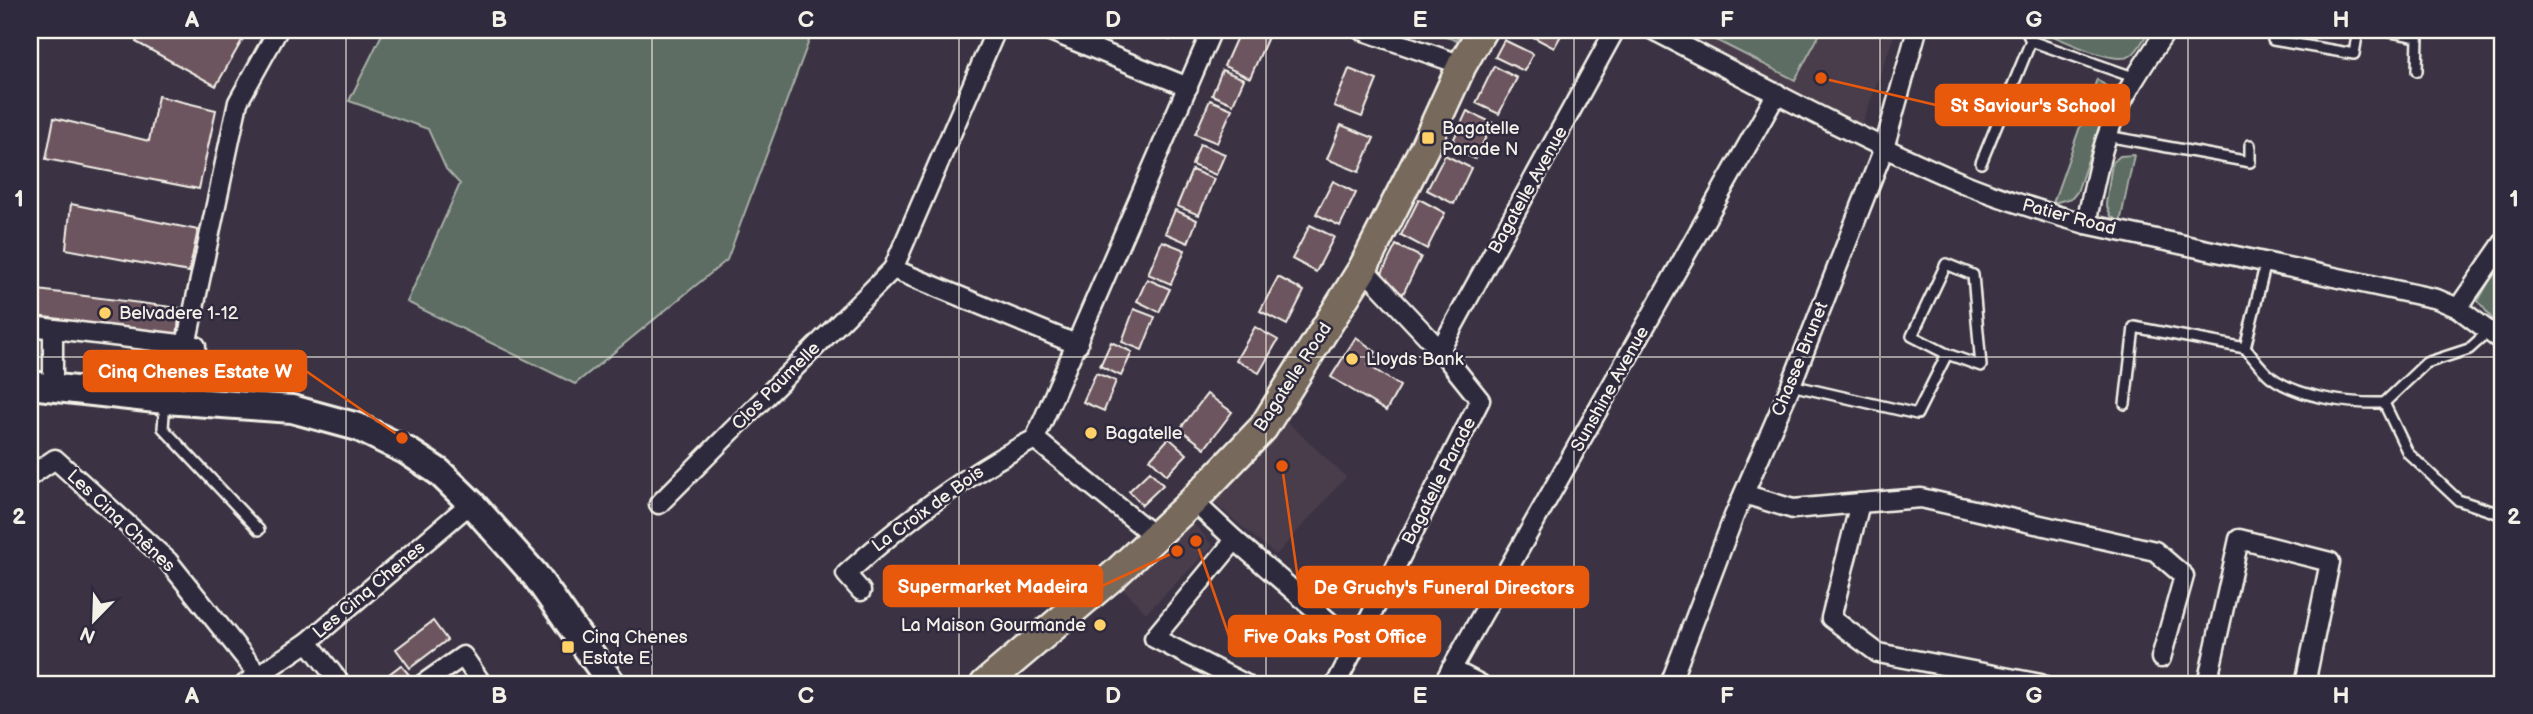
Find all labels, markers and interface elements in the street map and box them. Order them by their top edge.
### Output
text: A [184,6,200,34]
text: B [491,6,507,34]
text: C [798,6,814,34]
text: D [1105,6,1121,34]
text: E [1413,6,1428,34]
text: F [1720,6,1734,34]
text: G [2026,6,2043,34]
text: H [2332,6,2350,34]
callout: St Saviour's School [1936,85,2129,125]
text: St Saviour's School [1951,95,2115,118]
place label: Bagatelle Parade N [1442,118,1520,160]
street label: Bagatelle Avenue [1484,122,1572,257]
marker: Bagatelle Parade N [1420,130,1436,146]
text: 1 [14,185,24,213]
text: 1 [2509,185,2519,213]
street label: Patier Road [2020,194,2118,240]
street label: Chasse Brunet [1768,298,1833,419]
place label: Belvadere 1-12 [119,303,239,324]
marker: Belvadere 1-12 [97,305,113,321]
street label: Bagatelle Road [1250,319,1336,435]
street label: Sunshine Avenue [1567,322,1653,455]
street label: Clos Paumelle [728,337,825,434]
place label: Lloyds Bank [1366,349,1464,370]
callout: Cinq Chenes Estate W [84,351,306,391]
marker: Lloyds Bank [1344,351,1360,367]
text: Cinq Chenes Estate W [98,361,292,384]
street label: Bagatelle Parade [1398,413,1480,548]
place label: Bagatelle [1105,423,1183,444]
marker: Bagatelle [1083,425,1099,441]
street label: La Croix de Bois [868,461,988,557]
street label: Les Cinq Chênes [63,466,179,577]
text: 2 [12,503,26,531]
text: 2 [2507,503,2521,531]
street label: Les Cinq Chenes [309,537,429,643]
callout: Supermarket Madeira [884,566,1102,606]
callout: De Gruchy's Funeral Directors [1299,567,1588,607]
text: Supermarket Madeira [898,576,1088,599]
text: De Gruchy's Funeral Directors [1314,577,1574,600]
north arrow [60,584,130,654]
place label: La Maison Gourmande [901,615,1086,636]
callout: Five Oaks Post Office [1229,616,1440,656]
marker: La Maison Gourmande [1092,617,1108,633]
text: N [77,621,99,648]
text: Five Oaks Post Office [1243,626,1427,649]
place label: Cinq Chenes Estate E [582,627,688,669]
marker: Cinq Chenes Estate E [560,639,576,655]
text: A [184,682,200,710]
text: B [491,682,507,710]
text: C [798,682,814,710]
text: D [1105,682,1121,710]
text: E [1413,682,1428,710]
text: F [1720,682,1734,710]
text: G [2026,682,2043,710]
text: H [2332,682,2350,710]

